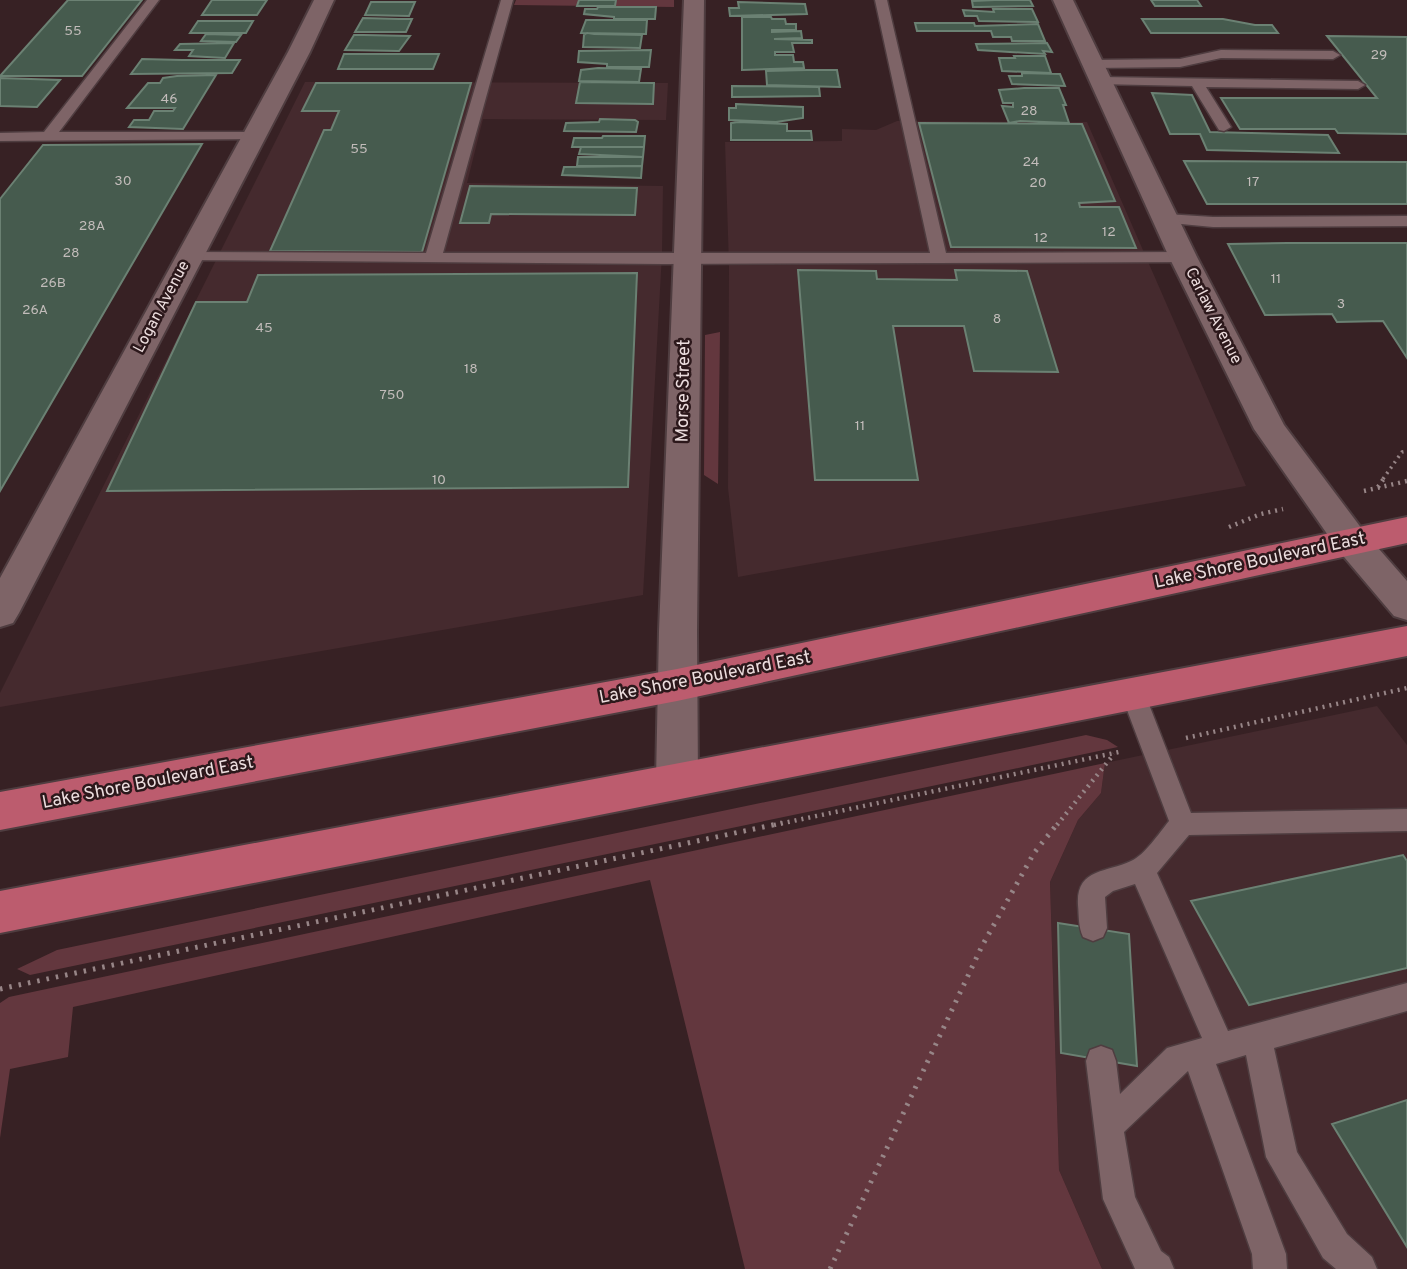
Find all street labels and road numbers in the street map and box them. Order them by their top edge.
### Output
street label: Logan Avenue [129,257,195,357]
street label: Carlaw Avenue [1180,264,1246,368]
street label: Morse Street [672,339,696,443]
street label: Lake Shore Boulevard East [1152,527,1368,595]
street label: Lake Shore Boulevard East [597,646,813,710]
street label: Lake Shore Boulevard East [40,751,256,815]

